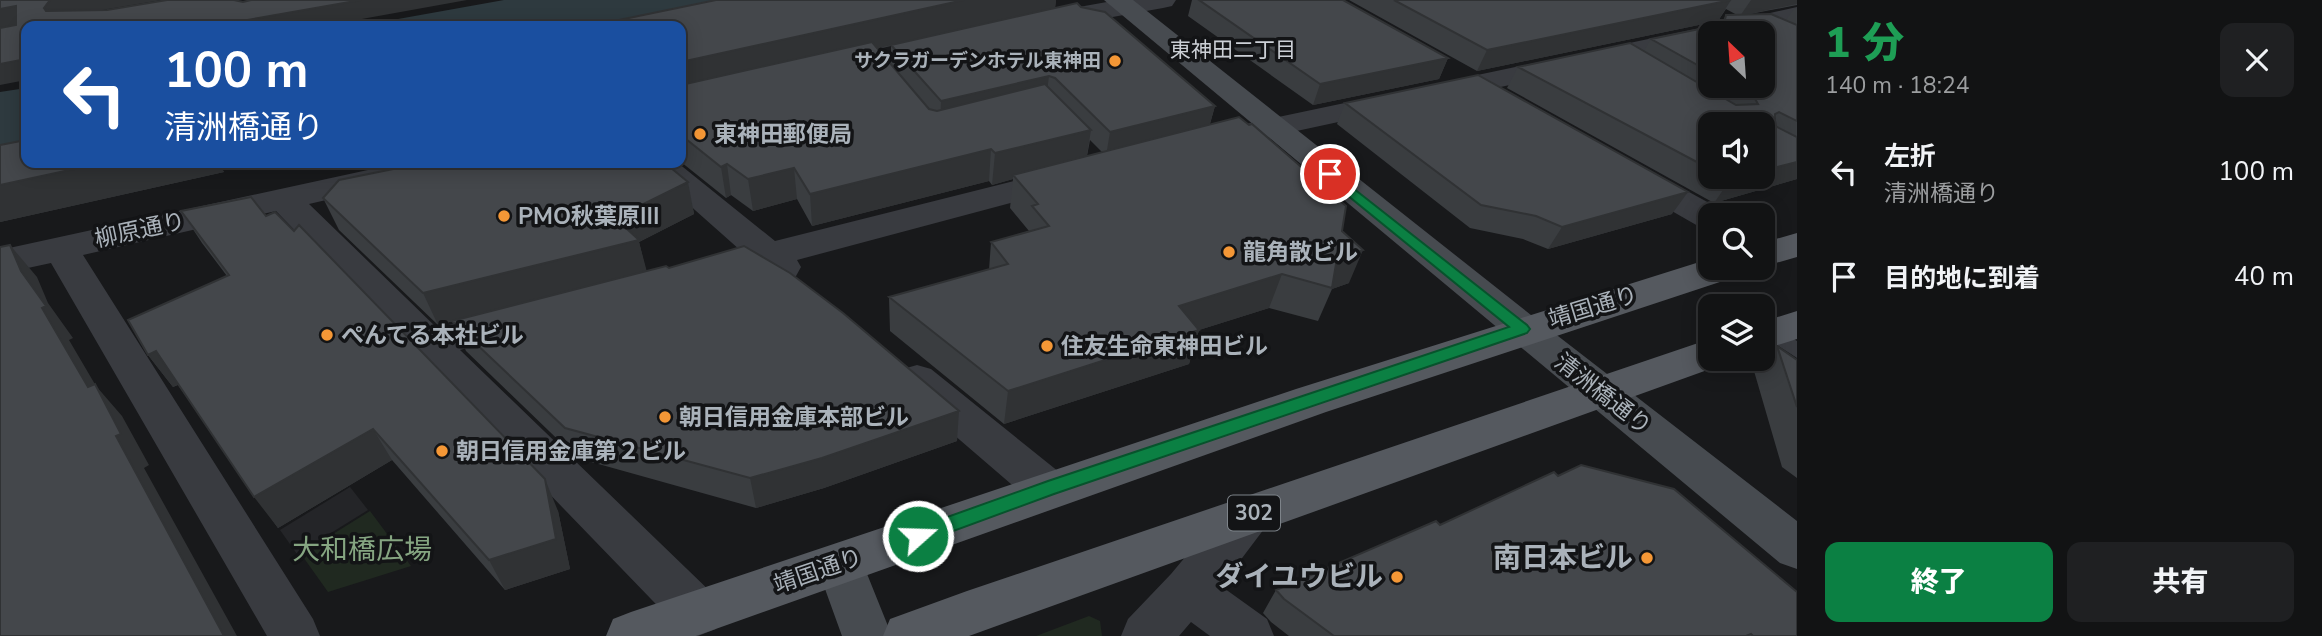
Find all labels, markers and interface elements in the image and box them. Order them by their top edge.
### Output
text: 1 分 [1825,15,1904,72]
north arrow [1698,21,1774,98]
map controls [1698,21,1775,371]
button: close [2220,23,2294,97]
district label: 東神田二丁目 [1170,36,1296,64]
text: 100 m [164,37,308,104]
place label: サクラガーデンホテル東神田 [854,48,1101,74]
icon: left [49,49,140,140]
marker: サクラガーデンホテル東神田 [1107,53,1123,69]
text: 140 m · 18:24 [1825,70,1970,101]
text: 清洲橋通り [164,106,324,149]
button: sound [1698,112,1775,189]
place label: 東神田郵便局 [714,119,852,150]
marker: 東神田郵便局 [692,126,708,142]
text: 左折 [1884,139,1936,174]
pin [1300,144,1360,204]
icon: left [1825,153,1863,191]
text: 100 m [2218,154,2294,189]
icon: arrive [1311,155,1349,193]
text: 清洲橋通り [1884,178,1999,209]
place label: PMO秋葉原III [518,201,659,232]
button: search [1698,203,1775,280]
street label: 柳原通り [92,205,188,255]
marker: PMO秋葉原III [496,208,512,224]
place label: 龍角散ビル [1243,237,1358,268]
marker: 龍角散ビル [1221,244,1237,260]
icon: arrive [1825,258,1863,296]
text: 40 m [2234,259,2294,294]
text: 目的地に到着 [1884,261,2040,296]
street label: 靖国通り [1544,279,1642,335]
button: layers [1698,294,1775,371]
place label: ぺんてる本社ビル [341,320,524,351]
marker: ぺんてる本社ビル [319,327,335,343]
place label: 住友生命東神田ビル [1061,331,1268,362]
marker: 住友生命東神田ビル [1039,338,1055,354]
street label: 清洲橋通り [1548,346,1658,442]
place label: 朝日信用金庫本部ビル [679,402,909,433]
marker: 朝日信用金庫本部ビル [657,409,673,425]
place label: 朝日信用金庫第２ビル [456,436,686,467]
marker: 朝日信用金庫第２ビル [434,443,450,459]
road number: 302 [1228,496,1280,530]
position arrow [881,499,955,573]
park label: 大和橋広場 [292,531,432,569]
place label: 南日本ビル [1493,539,1633,577]
street label: 靖国通り [769,541,867,601]
button: 終了 [1825,542,2053,622]
button: 共有 [2067,542,2294,622]
marker: 南日本ビル [1639,550,1655,566]
place label: ダイユウビル [1216,558,1383,596]
marker: ダイユウビル [1389,569,1405,585]

